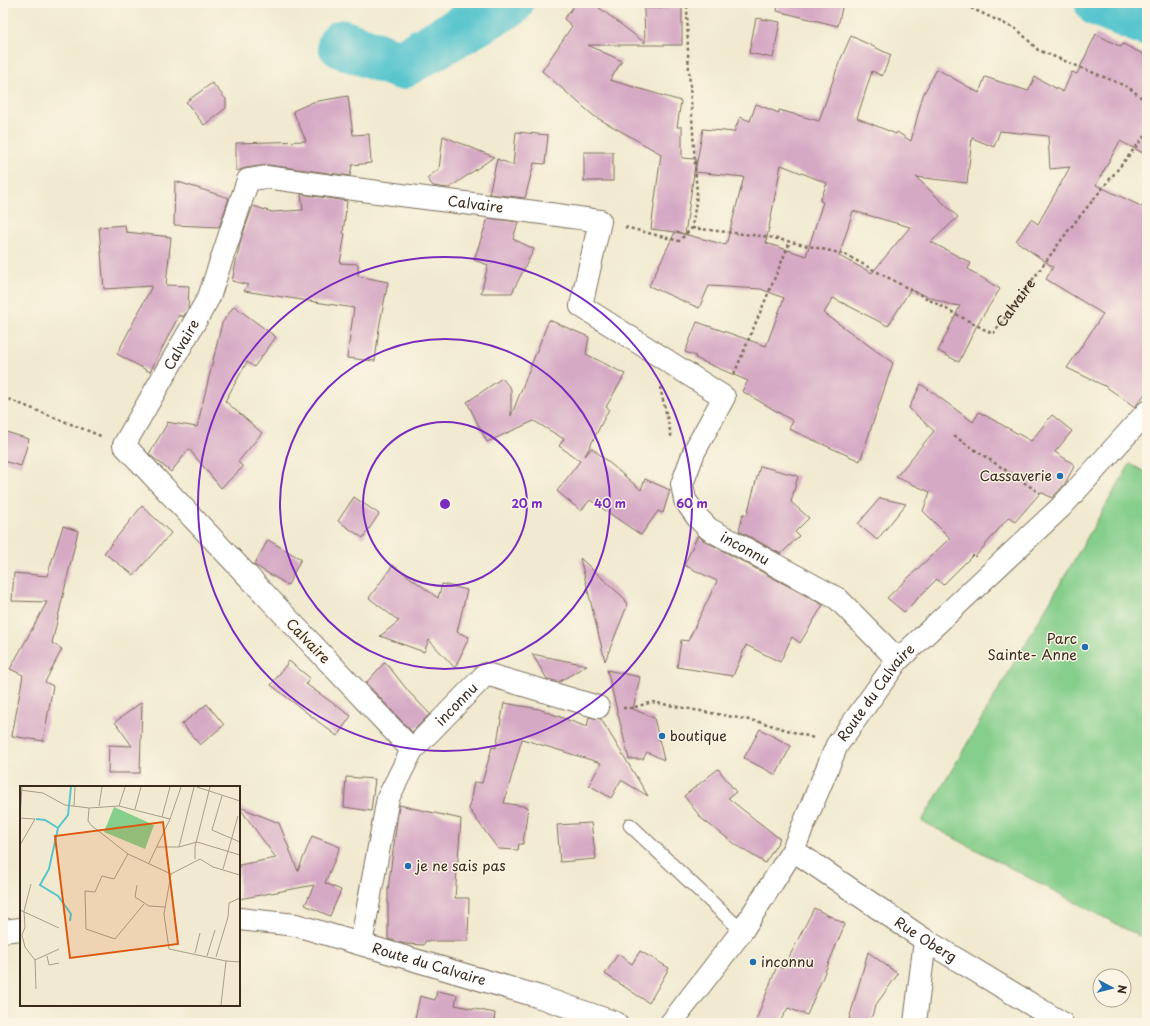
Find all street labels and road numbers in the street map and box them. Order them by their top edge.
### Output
street label: Calvaire [446,190,505,218]
street label: Calvaire [990,274,1040,331]
street label: Calvaire [158,315,204,374]
street label: inconnu [717,526,773,570]
street label: Calvaire [281,613,335,668]
street label: Route du Calvaire [832,639,919,746]
street label: inconnu [430,678,482,730]
street label: Rue Oberg [890,911,961,967]
street label: Route du Calvaire [370,937,489,991]

